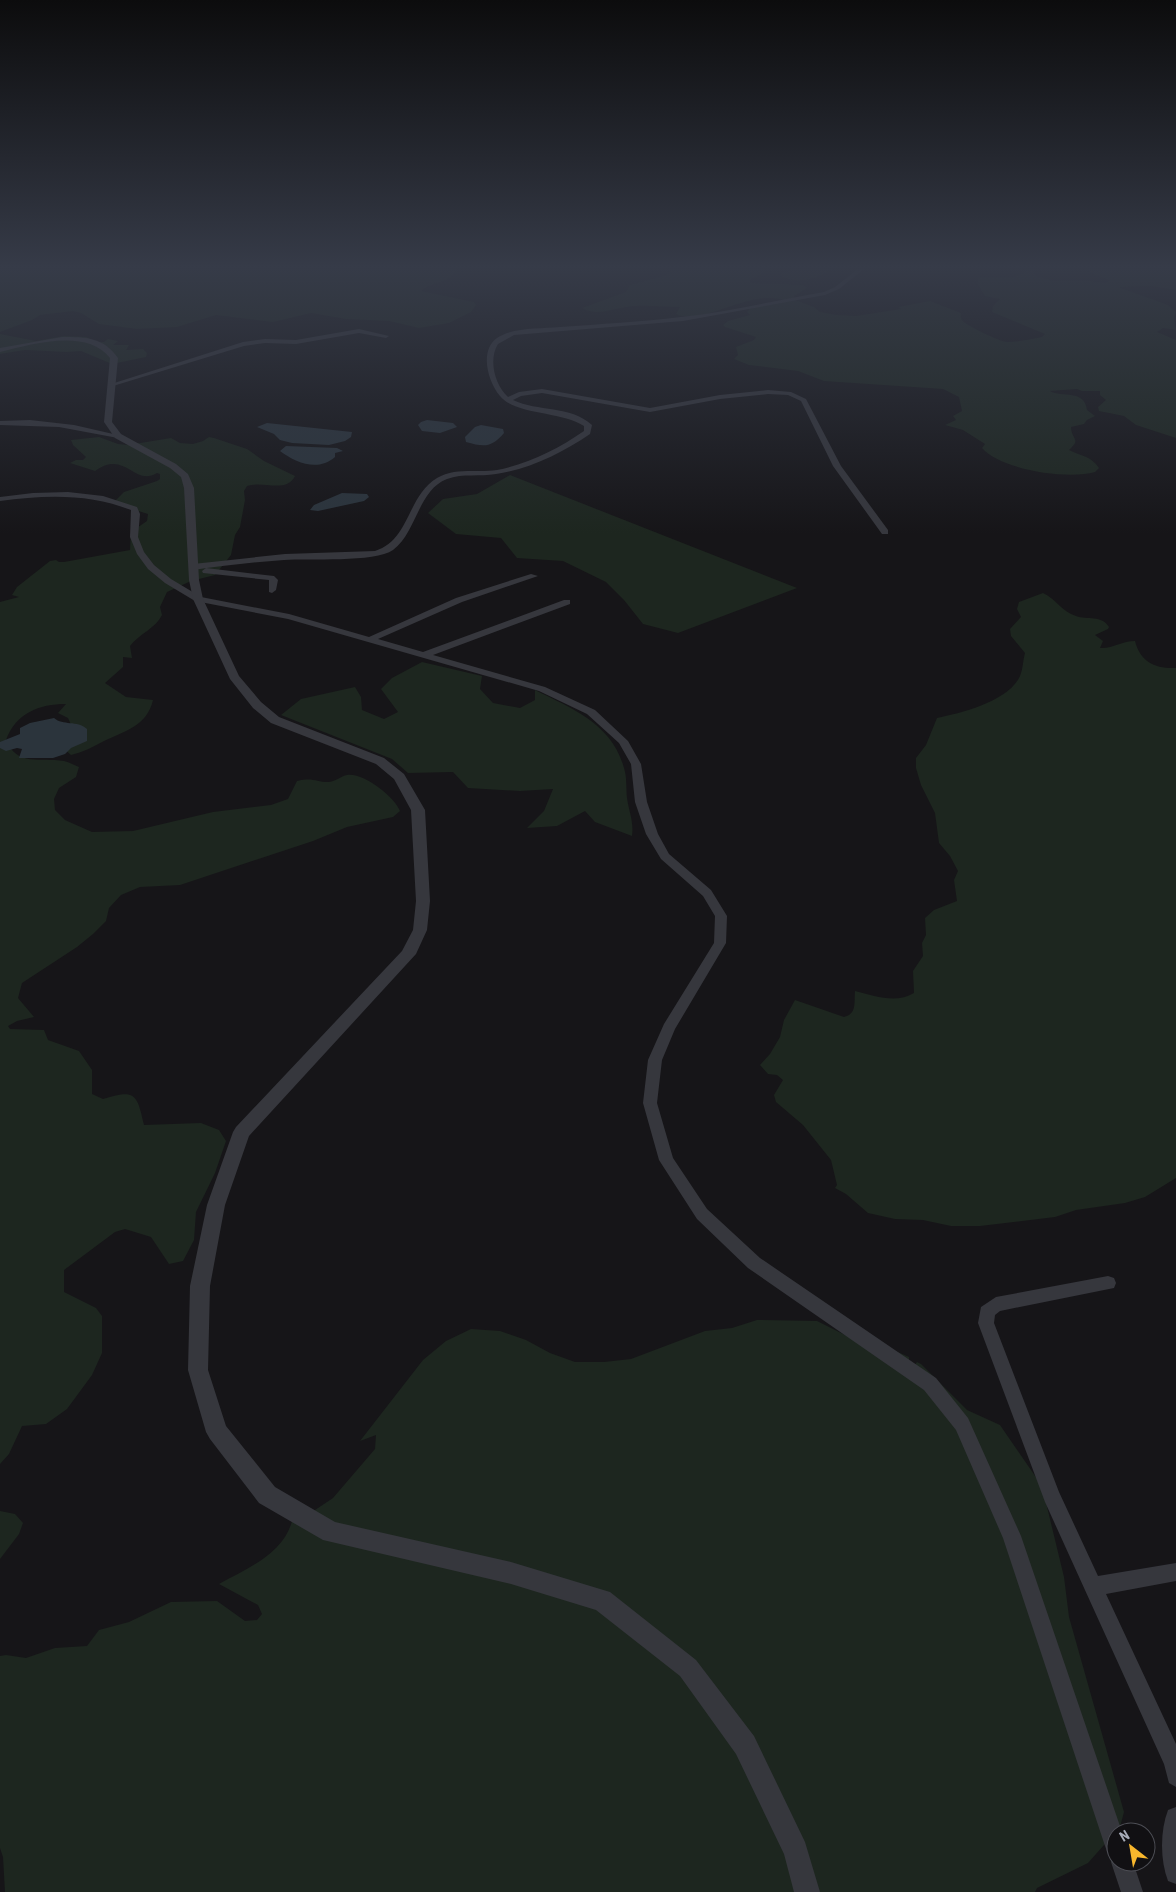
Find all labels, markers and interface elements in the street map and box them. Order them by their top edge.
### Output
north arrow [1106,1822,1156,1872]
text: N [1117,1827,1132,1845]

